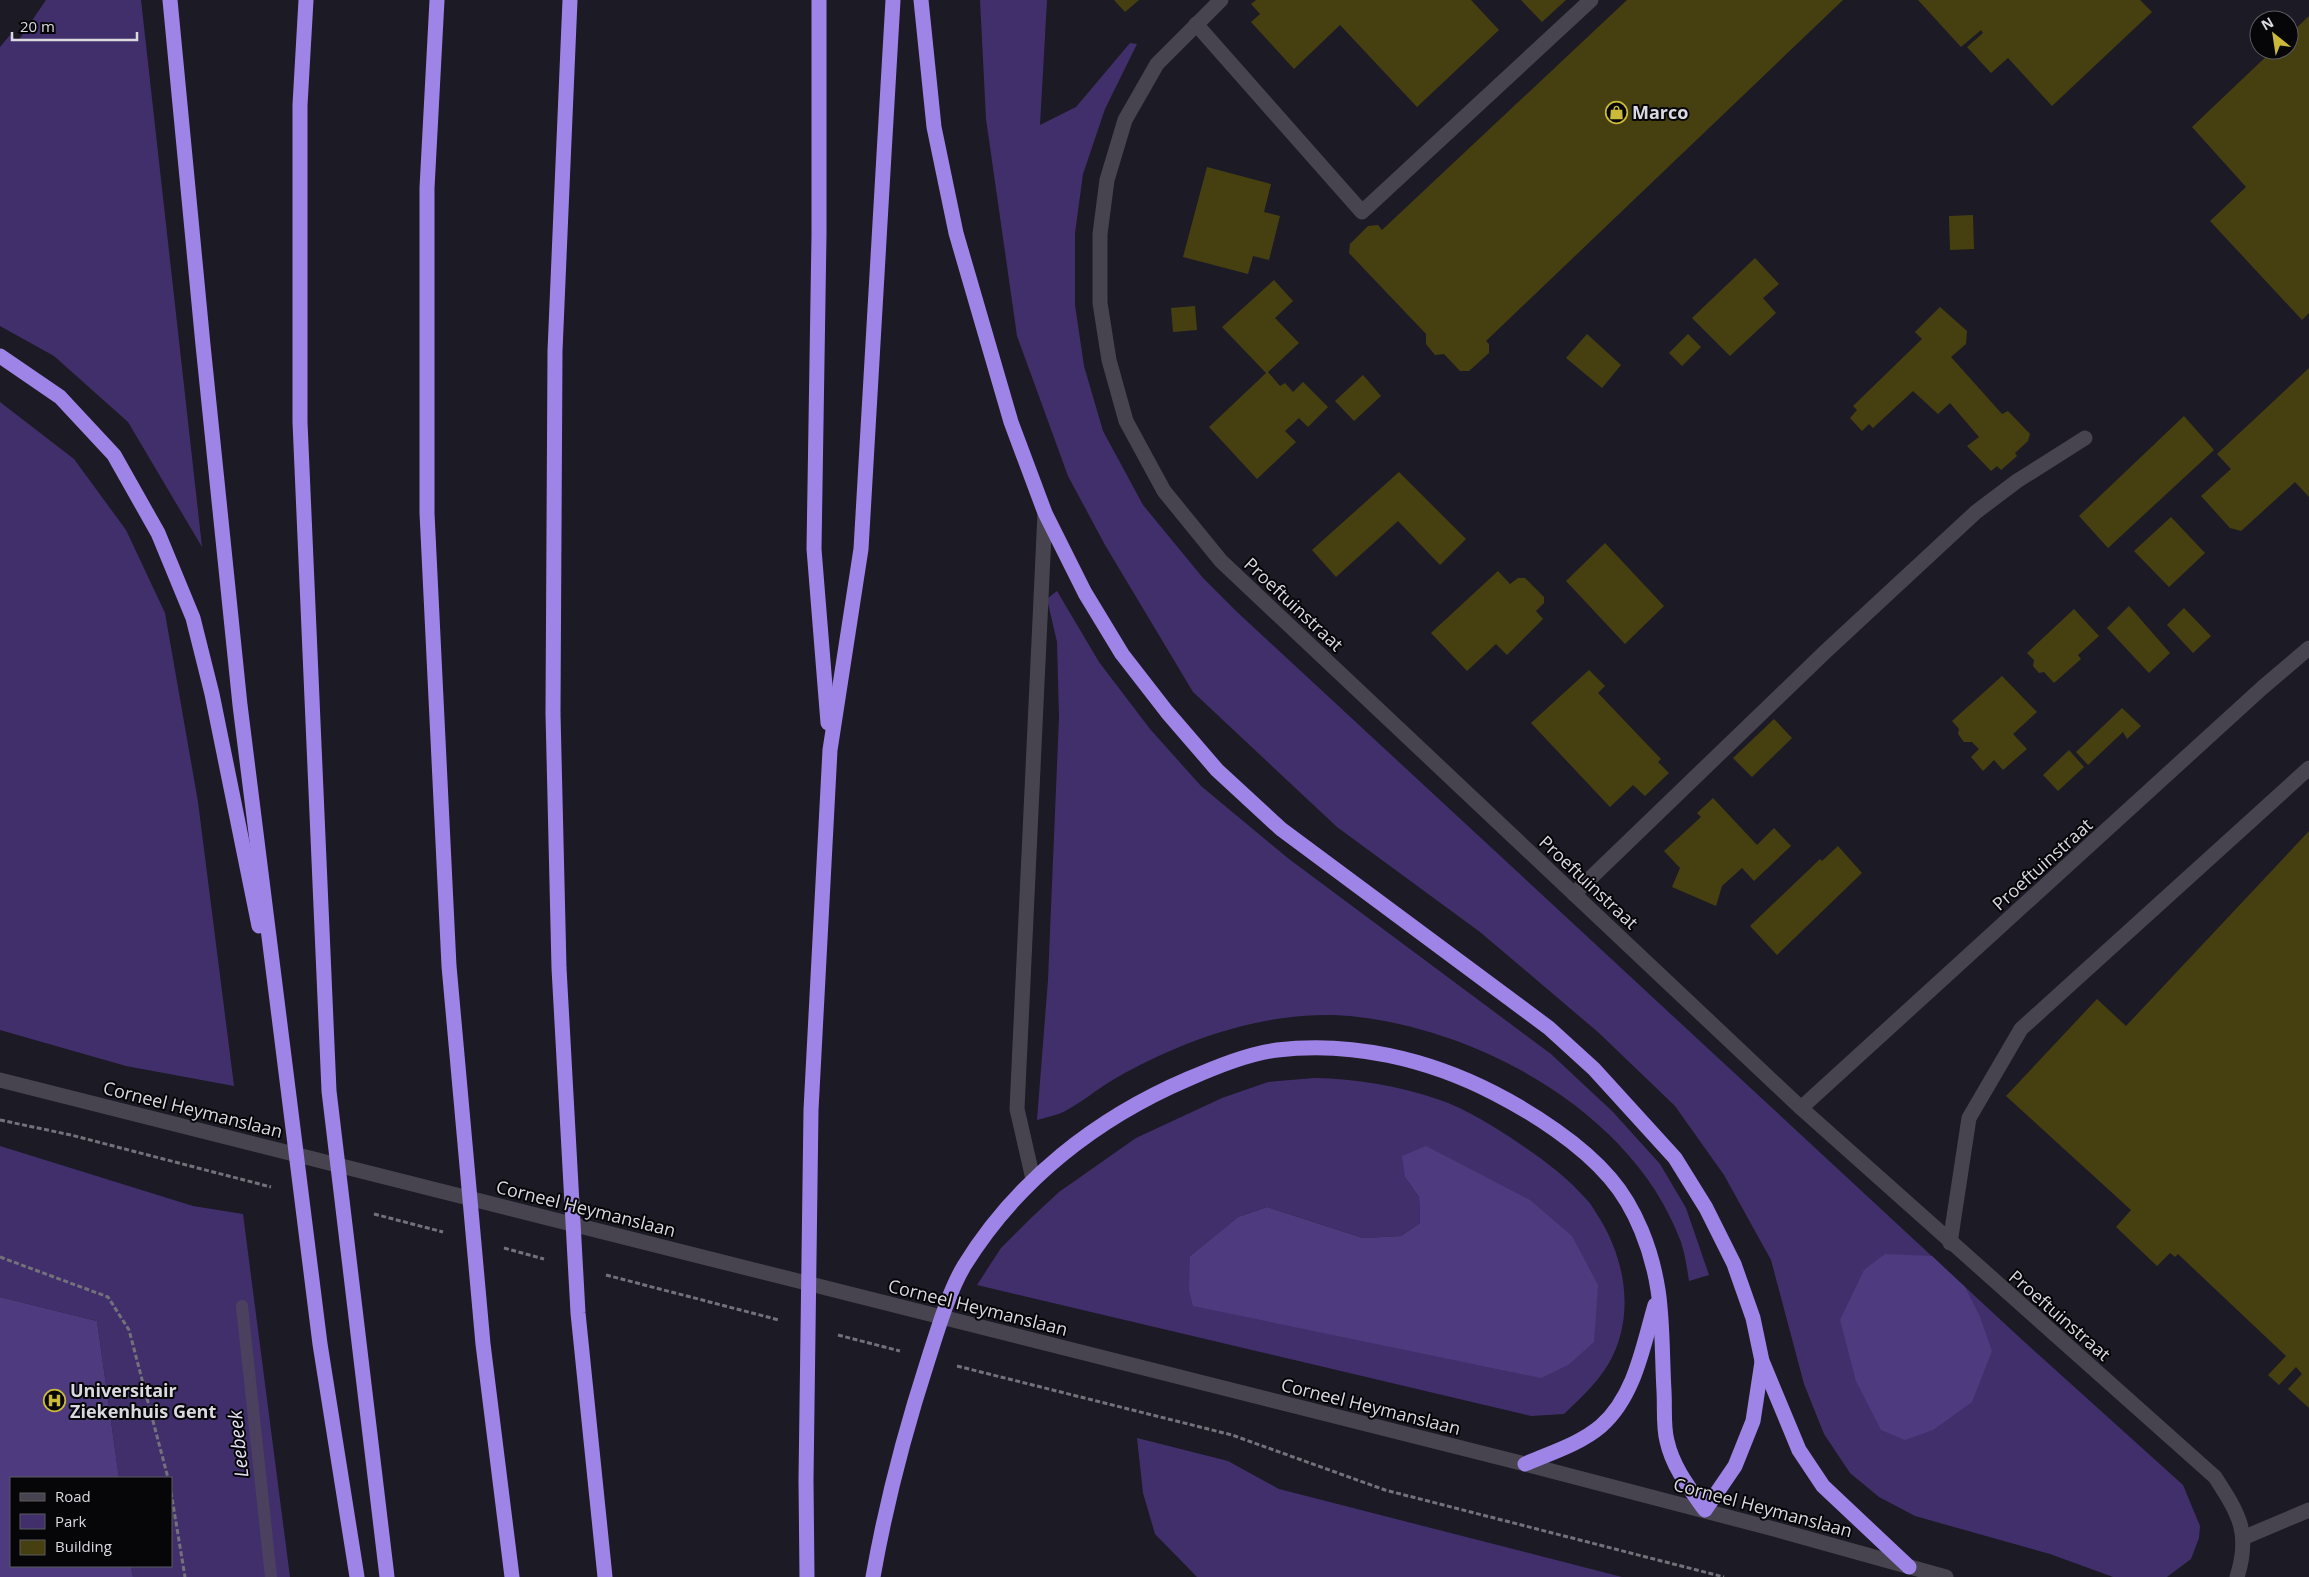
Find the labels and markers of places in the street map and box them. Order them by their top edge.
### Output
shop icon: Marco [1604,100,1628,124]
place label: Marco [1632,100,1688,124]
place label: Universitair Ziekenhuis Gent [70,1378,216,1423]
hospital icon: Universitair Ziekenhuis Gent [42,1388,66,1412]

